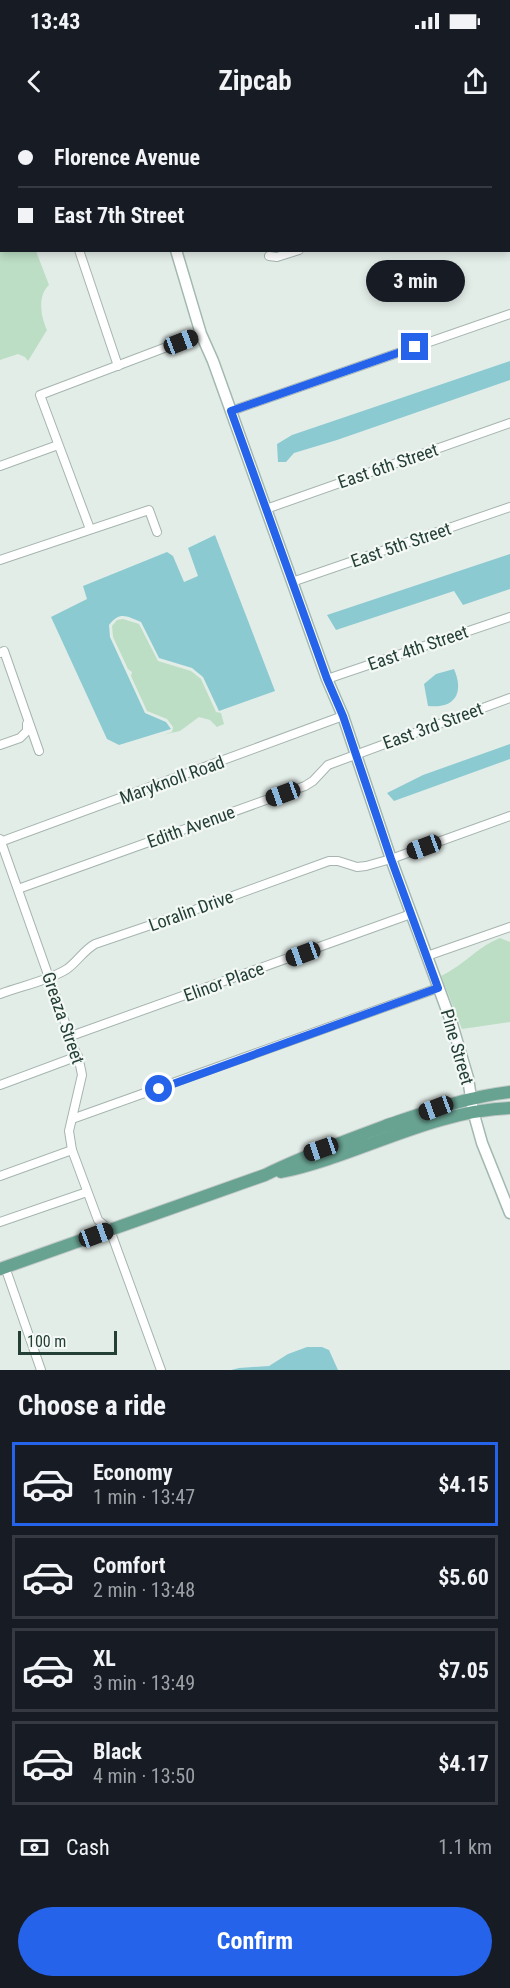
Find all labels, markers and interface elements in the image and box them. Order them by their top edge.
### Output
text: 13:43 [30,9,81,34]
icon: back [18,65,51,98]
text: Zipcab [219,65,292,97]
icon: share [459,65,492,98]
text: Florence Avenue [54,145,200,170]
text: East 7th Street [54,203,184,228]
callout: 3 min [366,260,464,302]
text: 3 min [393,269,438,293]
car [161,327,201,357]
route end [401,333,428,360]
street label: East 6th Street [335,439,441,492]
street label: East 5th Street [348,518,454,571]
street label: East 4th Street [365,621,471,674]
street label: East 3rd Street [380,698,486,753]
street label: Maryknoll Road [117,751,227,808]
car [263,779,303,809]
street label: Edith Avenue [144,801,238,852]
car [404,832,444,862]
street label: Loralin Drive [146,886,236,936]
car [283,939,323,969]
street label: Elinor Place [181,957,267,1006]
street label: Greaza Street [38,969,89,1067]
street label: Pine Street [437,1007,478,1087]
route start [145,1075,172,1102]
car [416,1093,456,1123]
car [301,1135,341,1163]
car [76,1220,116,1250]
scale bar [18,1328,117,1356]
text: 100 m [27,1332,66,1351]
text: Choose a ride [18,1390,166,1422]
icon: car [21,1457,75,1511]
text: Economy [93,1460,173,1485]
text: $4.15 [438,1472,489,1497]
text: 1 min · 13:47 [93,1485,195,1509]
icon: car [21,1550,75,1604]
text: Comfort [93,1553,166,1578]
text: $5.60 [438,1565,489,1590]
text: 2 min · 13:48 [93,1578,195,1602]
icon: car [21,1643,75,1697]
text: XL [93,1646,116,1671]
text: $7.05 [438,1658,489,1683]
text: 3 min · 13:49 [93,1671,195,1695]
icon: car [21,1736,75,1790]
text: Black [93,1739,142,1764]
text: $4.17 [438,1751,489,1776]
text: 4 min · 13:50 [93,1764,195,1788]
icon: cash [18,1831,51,1864]
text: Cash [66,1835,110,1860]
text: 1.1 km [438,1835,492,1859]
button: Confirm [18,1907,492,1976]

